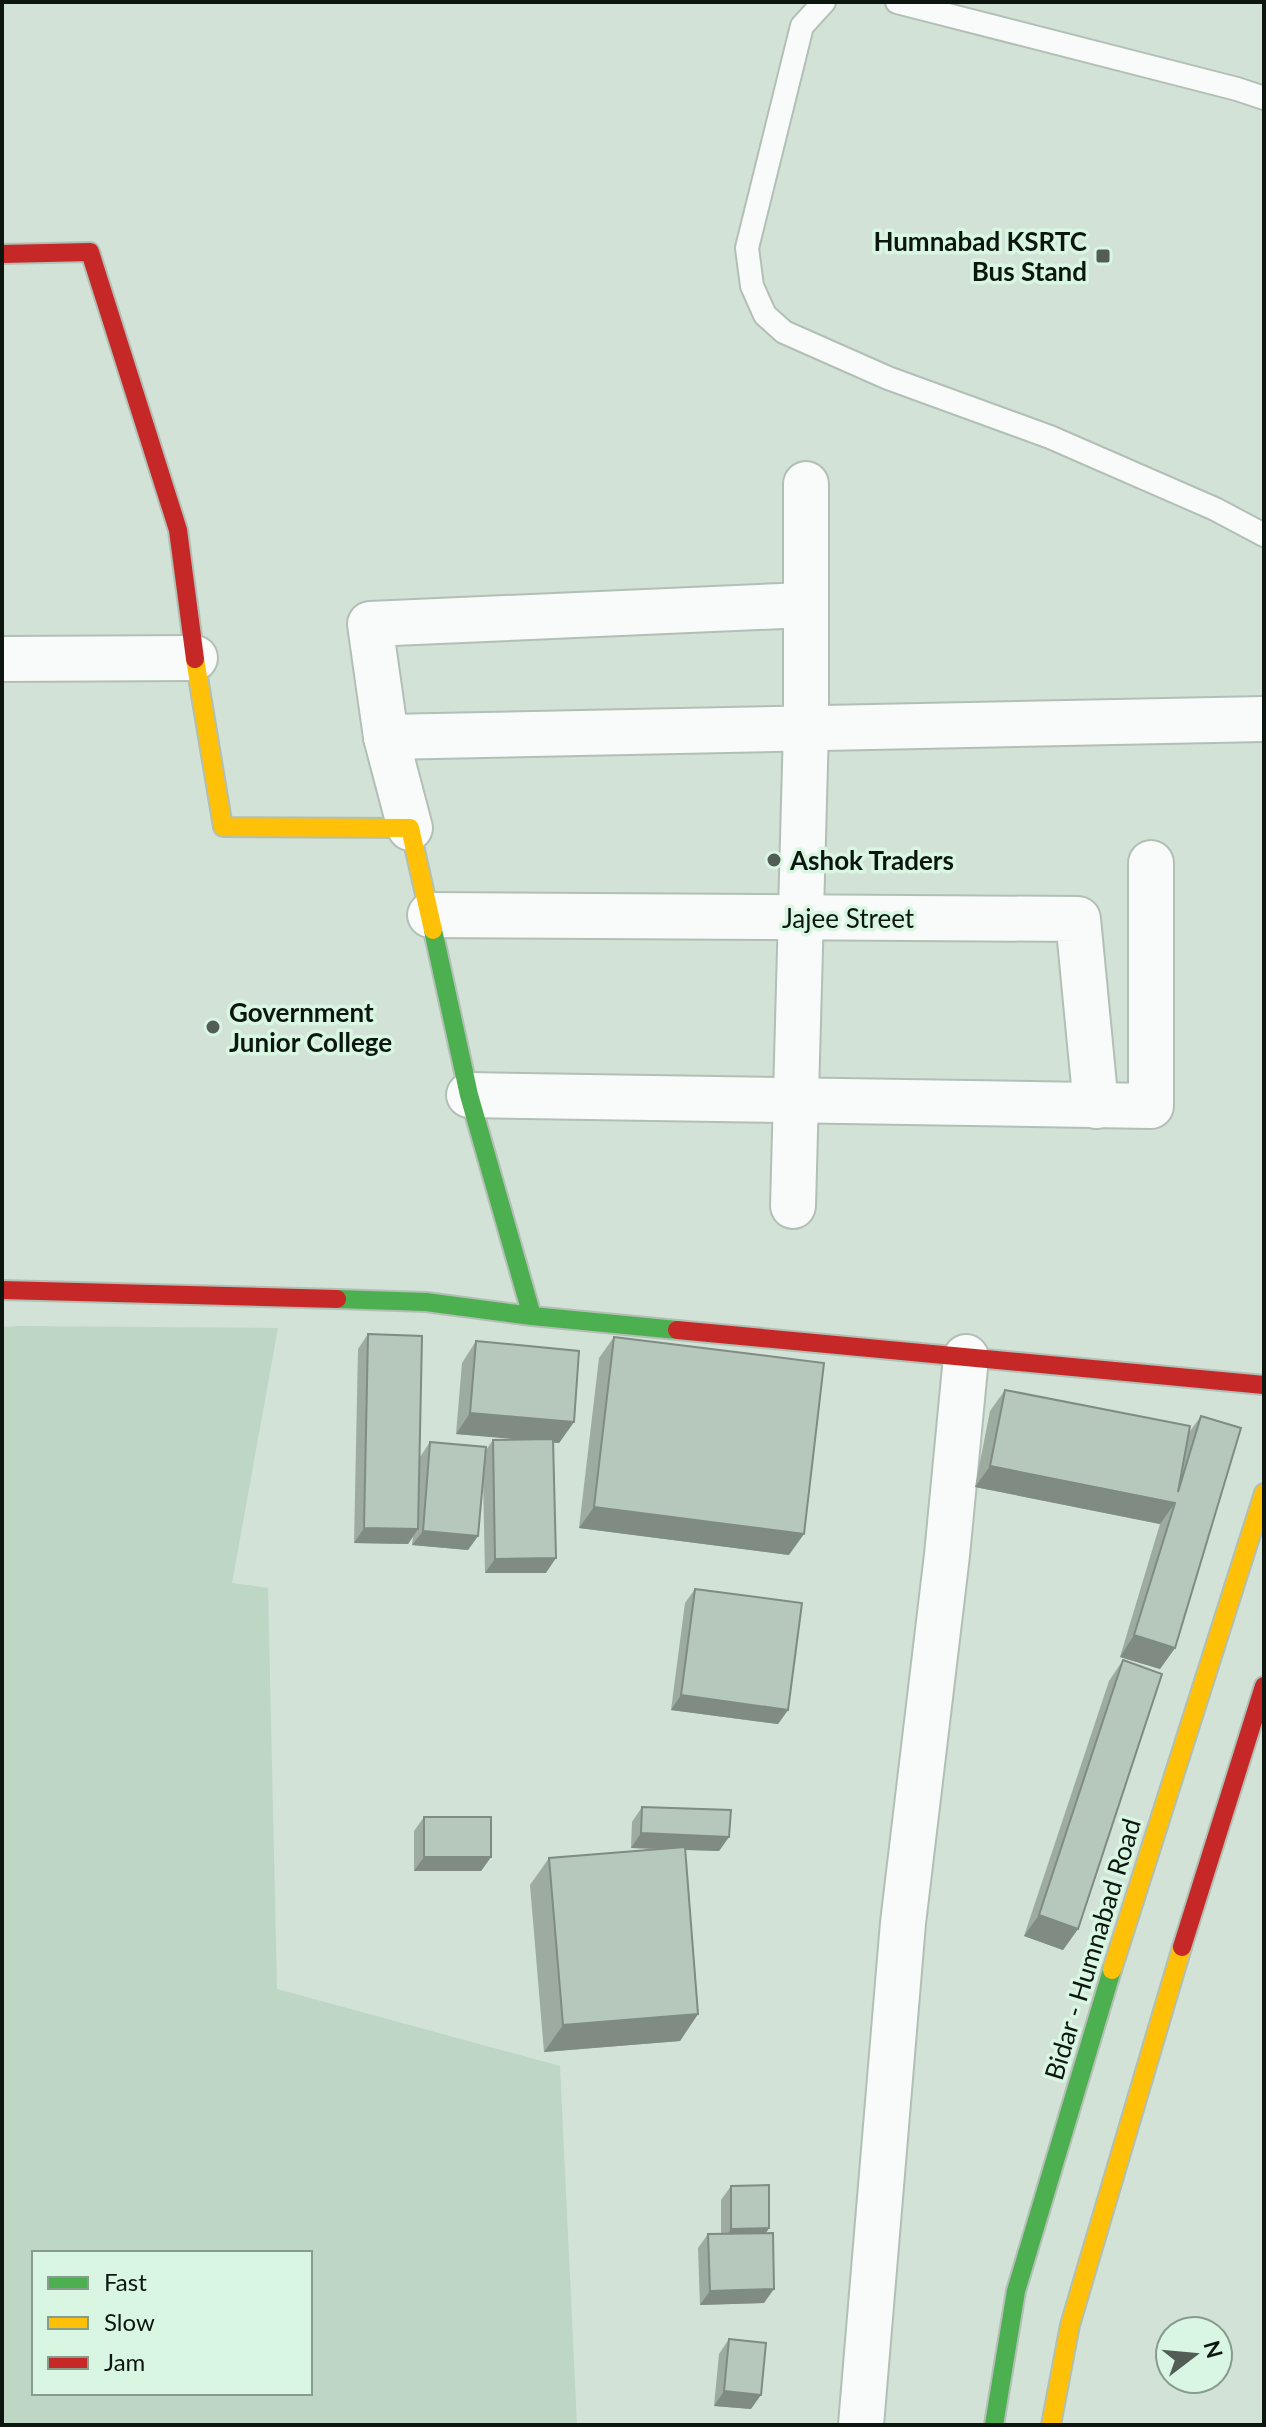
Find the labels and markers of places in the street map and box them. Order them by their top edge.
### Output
place label: Humnabad KSRTC Bus Stand [873,225,1087,287]
marker: Humnabad KSRTC Bus Stand [1094,247,1112,265]
place label: Ashok Traders [789,844,954,876]
marker: Ashok Traders [765,851,783,869]
place label: Government Junior College [229,996,392,1058]
marker: Government Junior College [204,1018,222,1036]

